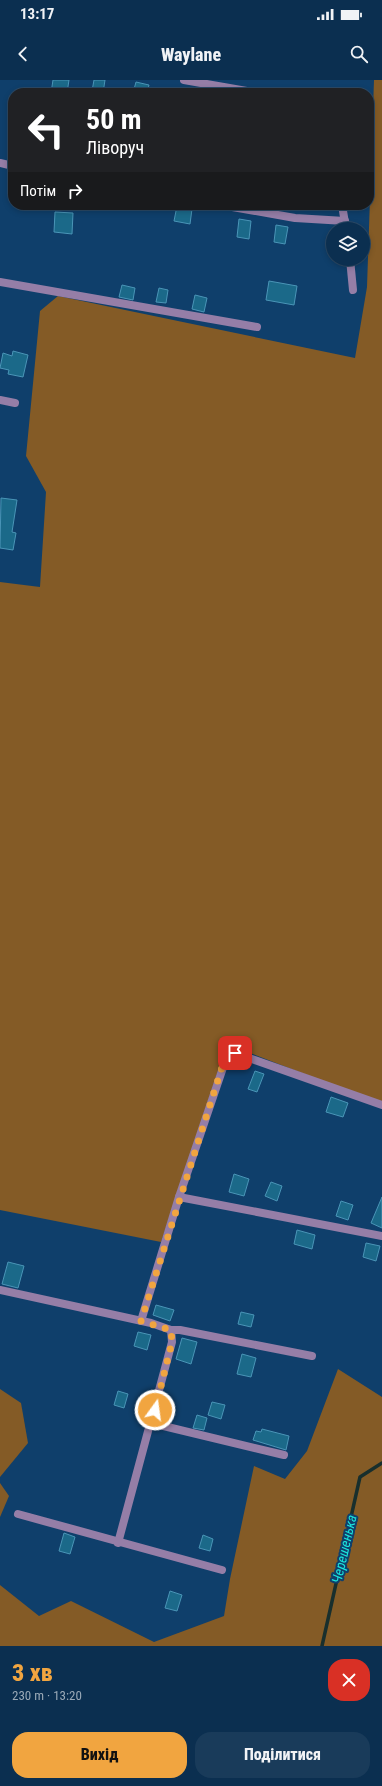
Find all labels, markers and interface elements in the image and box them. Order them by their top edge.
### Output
text: 13:17 [20,5,54,23]
icon: back [12,43,34,65]
icon: search [348,43,370,65]
text: Waylane [161,44,221,65]
text: 50 m [86,103,142,136]
icon: left [20,104,72,156]
text: Ліворуч [86,137,144,158]
icon: right [64,180,86,202]
text: Потім [20,182,56,200]
map controls [326,222,370,266]
button: layers [326,222,370,266]
pin [218,1036,252,1070]
icon: arrive [224,1042,246,1064]
position arrow [134,1389,176,1431]
water label: Черешенька [328,1513,360,1585]
text: 3 хв [12,1659,53,1687]
button: close [328,1659,370,1701]
text: 230 m · 13:20 [12,1688,82,1703]
button: Вихід [12,1732,187,1778]
button: Поділитися [195,1732,370,1778]

